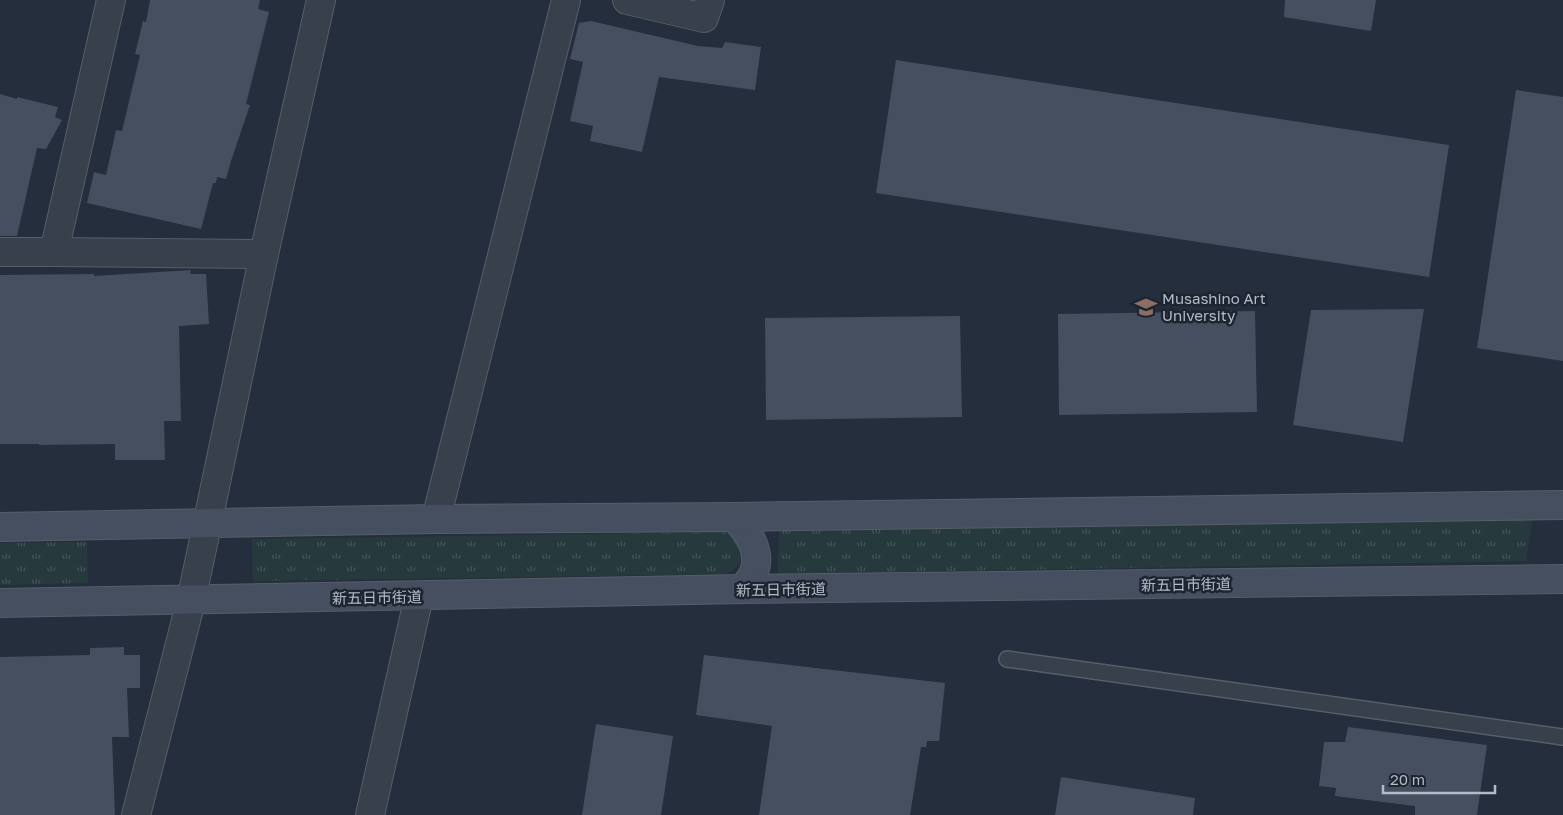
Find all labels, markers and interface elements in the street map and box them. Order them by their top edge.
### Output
place label: Musashino Art University [1162,289,1266,324]
school or university icon: Musashino Art University [1133,294,1159,320]
street label: 新五日市街道 [1141,574,1231,594]
street label: 新五日市街道 [736,579,826,599]
street label: 新五日市街道 [332,587,422,607]
scale bar [1383,762,1496,794]
text: 20 m [1390,770,1425,788]

